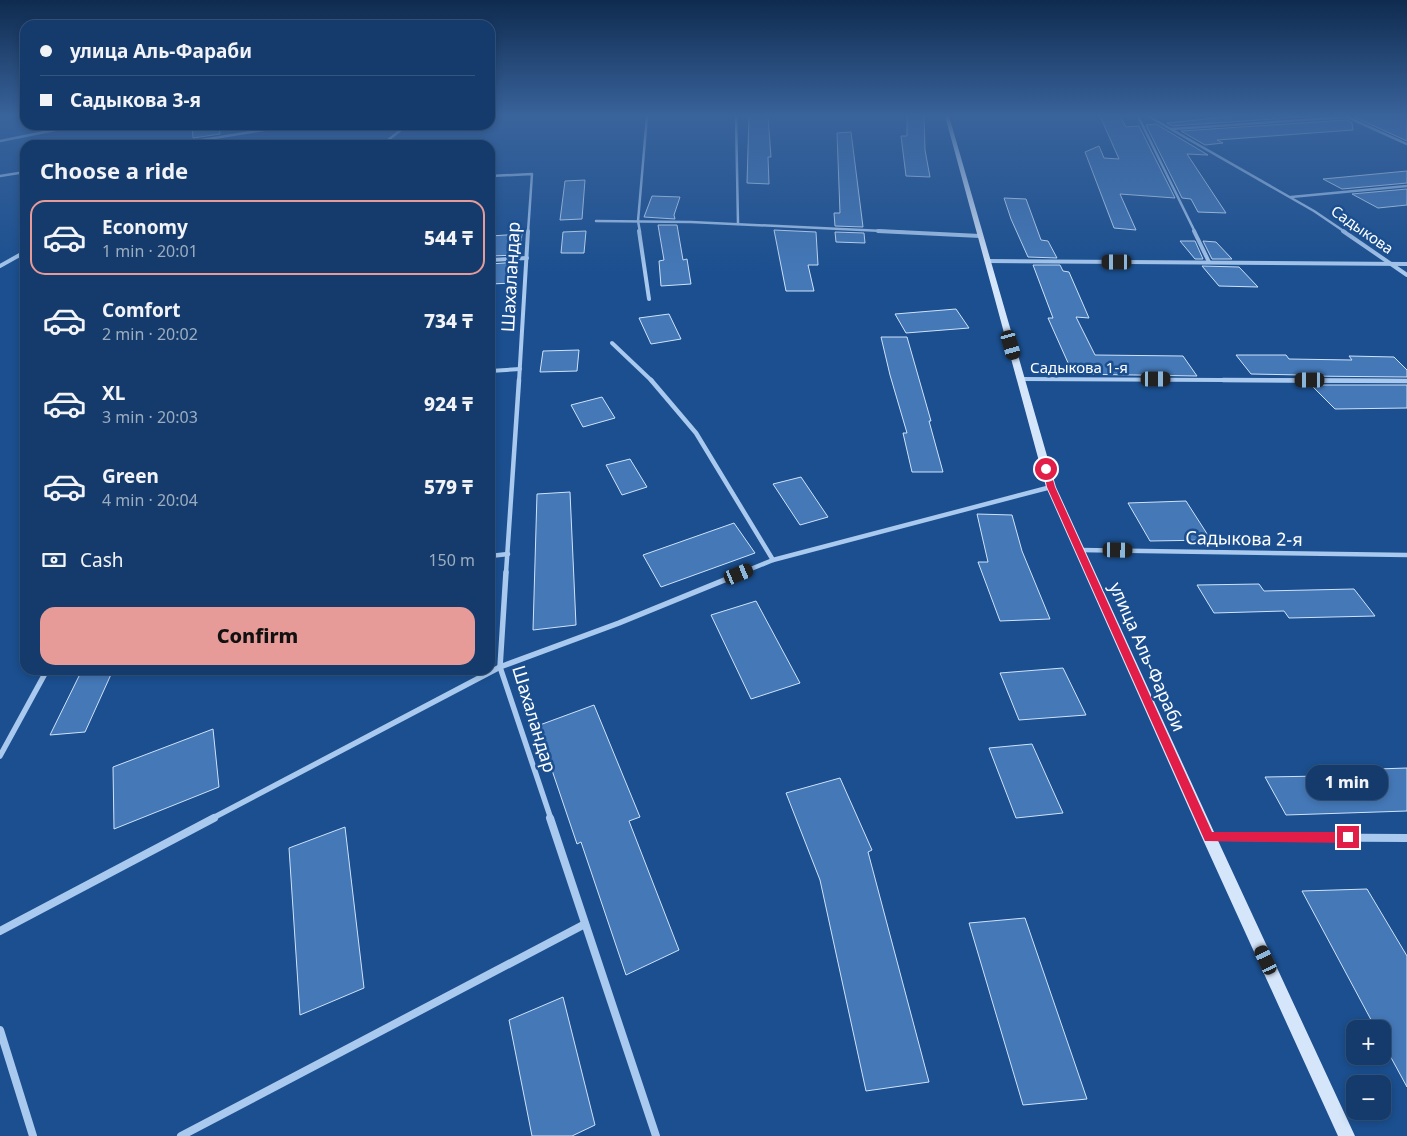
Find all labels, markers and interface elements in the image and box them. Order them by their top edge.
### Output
text: улица Аль-Фараби [70,38,252,64]
text: Садыкова 3-я [70,87,201,113]
text: Choose a ride [40,155,188,185]
street label: Садыкова [1327,200,1398,258]
text: Economy [102,214,188,240]
icon: car [42,215,87,260]
street label: Шахаландар [495,221,525,333]
text: 544 ₸ [424,225,473,251]
text: 1 min · 20:01 [102,240,198,262]
car [1102,255,1132,270]
text: Comfort [102,297,181,323]
icon: car [42,298,87,343]
text: 734 ₸ [424,308,473,334]
text: 2 min · 20:02 [102,323,198,345]
car [999,329,1022,361]
street label: Садыкова 1-я [1030,357,1128,377]
car [1141,372,1171,387]
car [1295,373,1325,388]
text: XL [102,380,125,406]
icon: car [42,381,87,426]
text: 924 ₸ [424,391,473,417]
text: 3 min · 20:03 [102,406,198,428]
route start [1035,458,1057,480]
text: Green [102,463,159,489]
icon: car [42,464,87,509]
text: 579 ₸ [424,474,473,500]
text: 4 min · 20:04 [102,489,198,511]
street label: Садыкова 2-я [1185,525,1303,551]
car [1102,542,1133,558]
icon: cash [40,546,68,574]
text: Cash [80,547,124,573]
text: 150 m [428,549,475,571]
car [722,561,755,587]
street label: улица Аль-Фараби [1104,578,1192,735]
button: Confirm [40,607,475,665]
street label: Шахаландар [507,662,563,775]
callout: 1 min [1307,764,1389,800]
text: 1 min [1325,771,1369,793]
route end [1337,826,1359,848]
car [1252,943,1279,977]
map controls [1346,1020,1391,1120]
button: + [1346,1020,1391,1065]
button: − [1346,1075,1391,1120]

